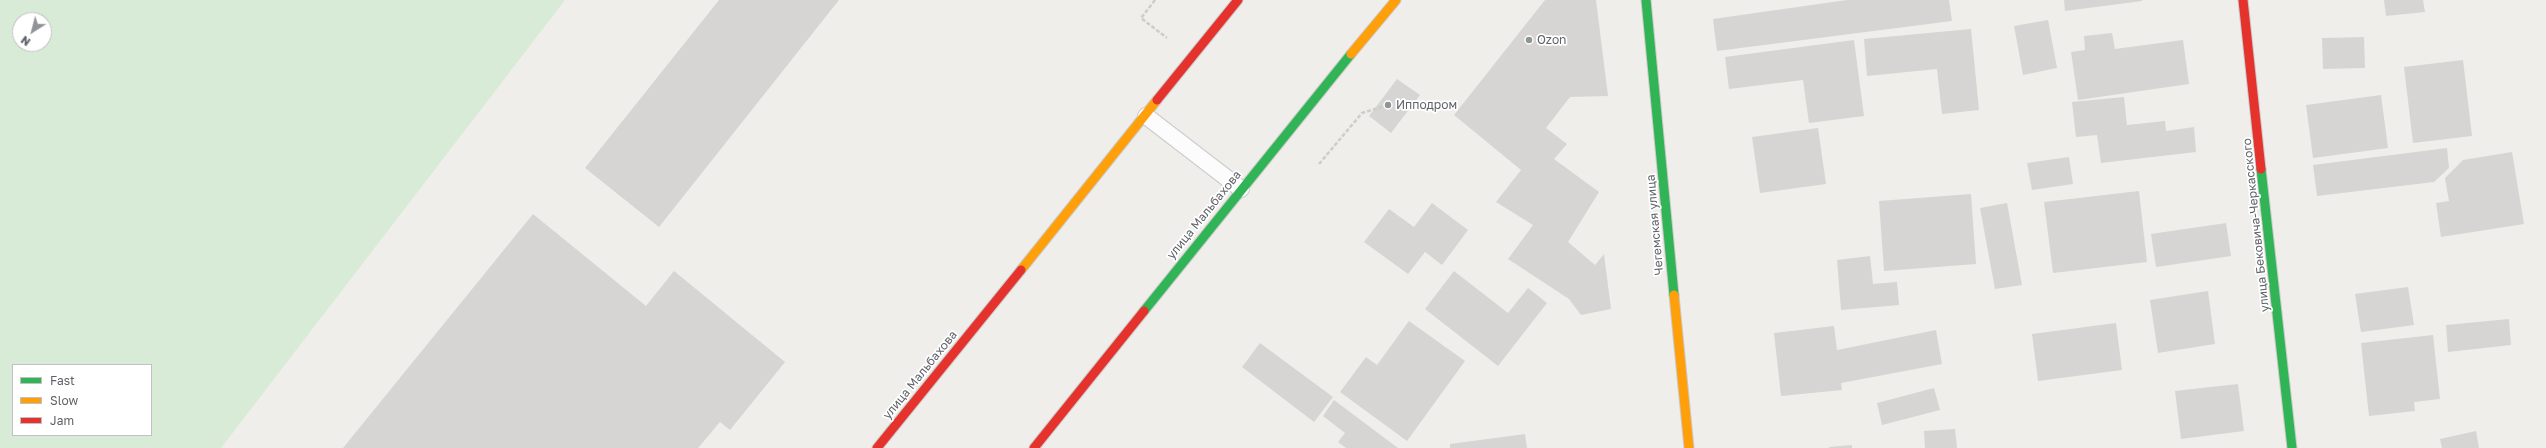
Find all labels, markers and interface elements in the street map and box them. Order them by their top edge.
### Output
north arrow [12,12,52,52]
place label: Ozon [1537,33,1566,47]
text: N [18,34,32,49]
marker: Ozon [1524,35,1534,45]
place label: Ипподром [1396,98,1457,112]
marker: Ипподром [1383,100,1393,110]
street label: улица Бековича-Черкасского [2240,137,2272,313]
street label: улица Мальбахова [1164,168,1244,262]
street label: Чегемская улица [1643,174,1667,276]
street label: улица Мальбахова [880,328,960,422]
legend [12,364,152,436]
text: Fast [50,373,75,388]
text: Slow [50,393,78,408]
text: Jam [50,413,74,428]

